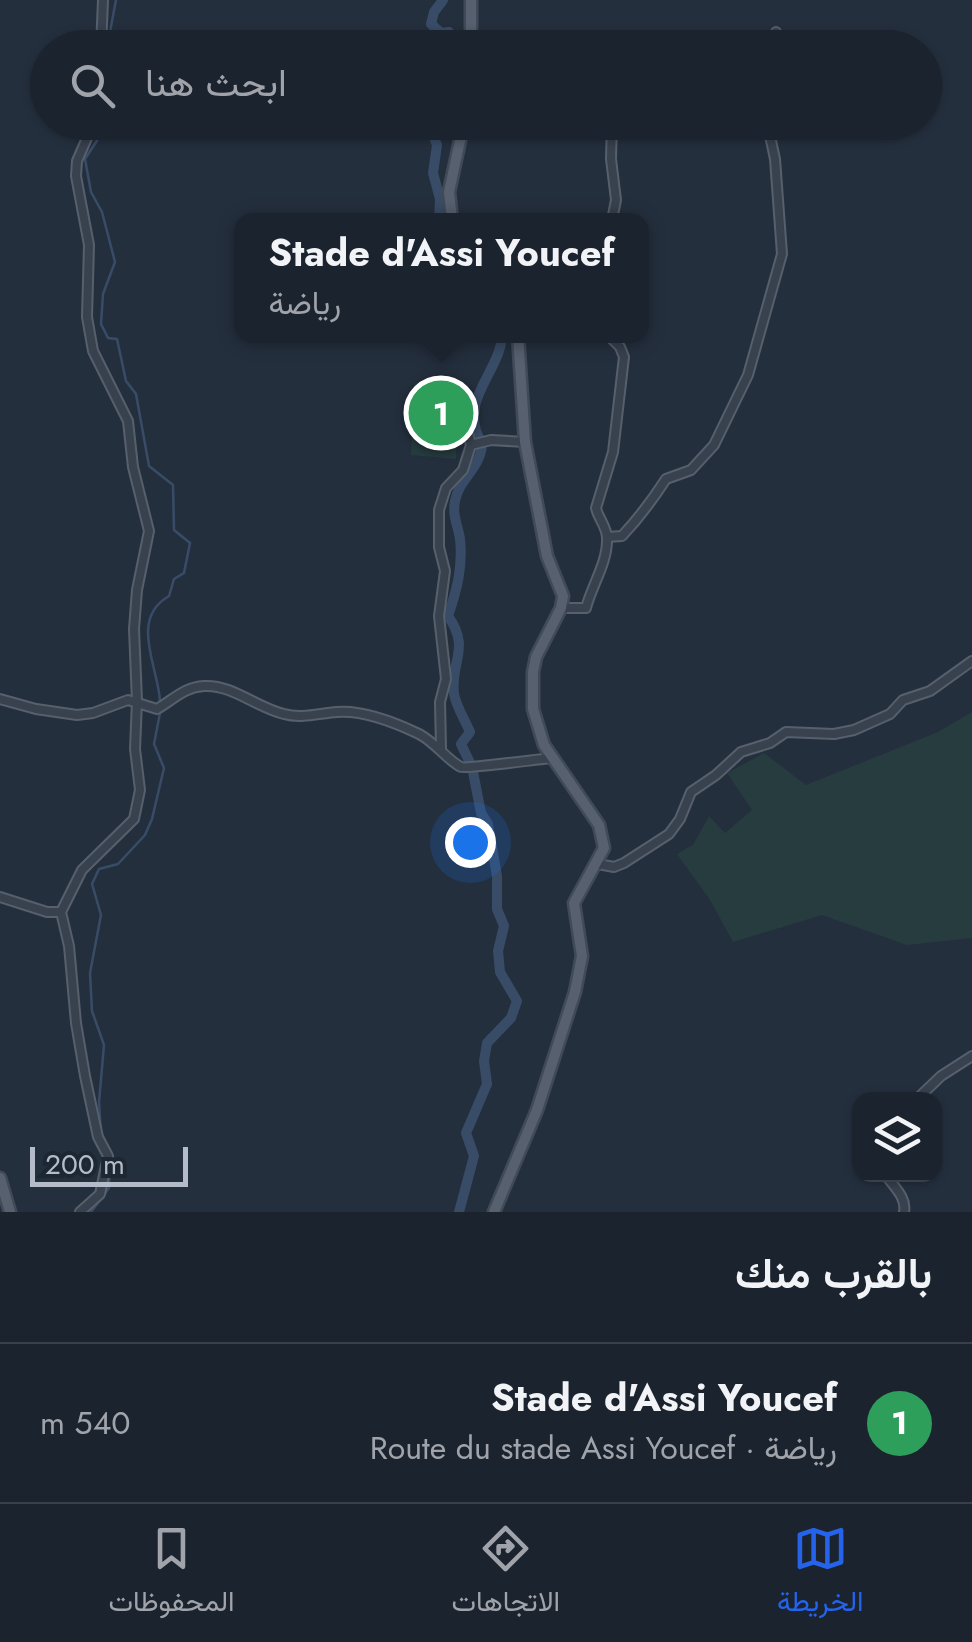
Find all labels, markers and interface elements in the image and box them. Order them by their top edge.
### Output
search box [30,30,942,140]
text: ابحث هنا [145,55,287,110]
icon: search [65,58,120,113]
popup [234,213,649,343]
text: Stade d'Assi Youcef [269,225,615,280]
text: رياضة [269,280,341,326]
pin: 1 [408,376,474,450]
your location [445,817,496,868]
map controls [852,1092,942,1182]
button: layers [852,1092,942,1182]
scale bar [30,1142,188,1186]
text: 200 m [45,1144,125,1185]
text: بالقرب منك [735,1243,932,1304]
text: Stade d'Assi Youcef [491,1370,837,1425]
text: 540 m [40,1400,130,1446]
text: 1 [891,1400,908,1446]
text: رياضة · Route du stade Assi Youcef [370,1425,837,1471]
tab: المحفوظات [108,1521,235,1626]
tab: الاتجاهات [451,1521,560,1626]
tab: الخريطة [777,1521,864,1626]

